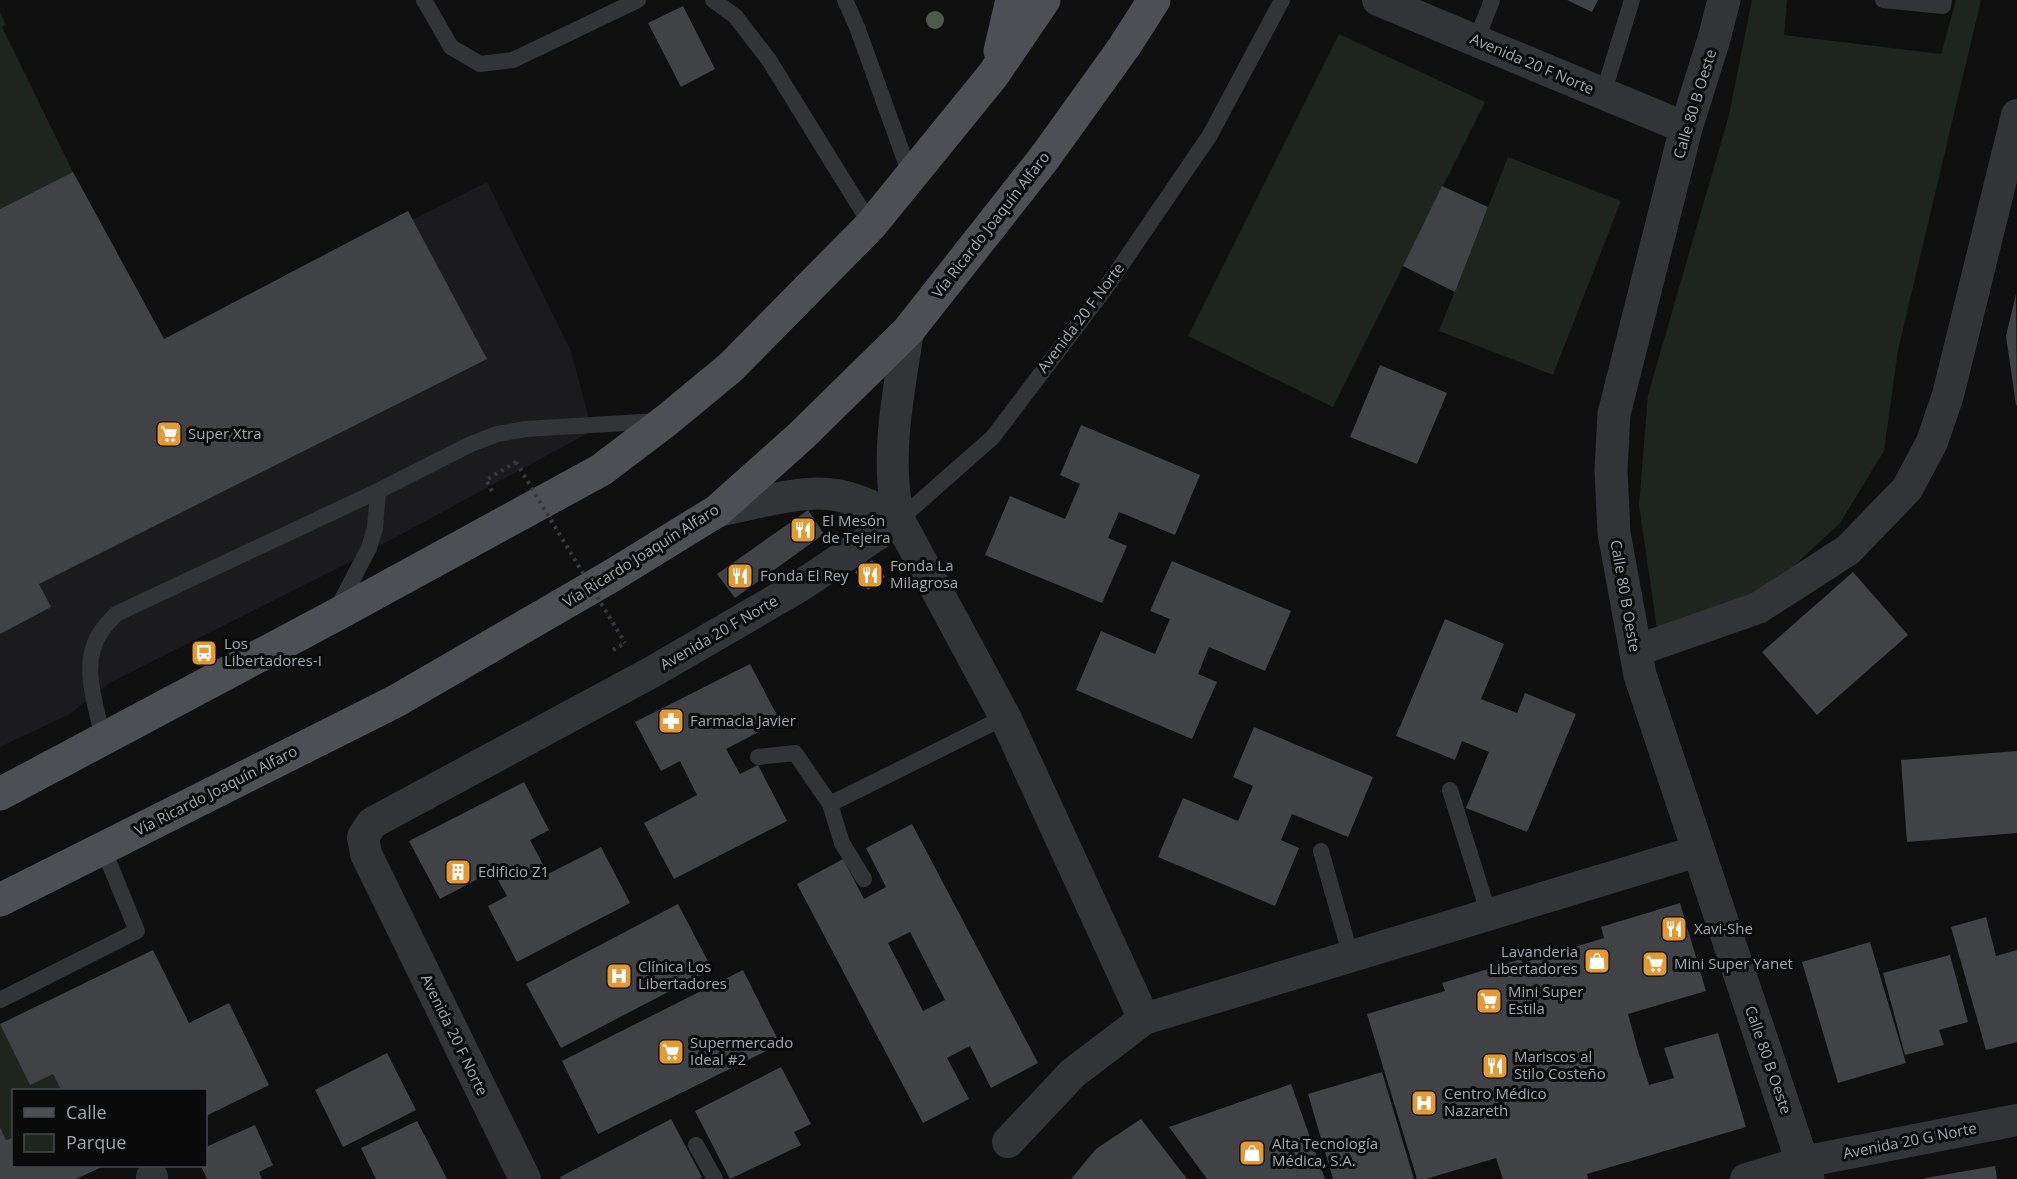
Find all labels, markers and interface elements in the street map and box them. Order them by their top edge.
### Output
street label: Avenida 20 F Norte [1467,28,1597,98]
street label: Calle 80 B Oeste [1668,47,1720,161]
street label: Vía Ricardo Joaquín Alfaro [927,147,1054,302]
street label: Avenida 20 F Norte [1032,258,1128,376]
supermarket icon: Super Xtra [154,419,184,449]
place label: Super Xtra [188,423,262,443]
street label: Vía Ricardo Joaquín Alfaro [559,499,722,611]
place label: El Mesón de Tejeira [822,510,891,547]
restaurant icon: El Mesón de Tejeira [788,515,818,545]
street label: Calle 80 B Oeste [1606,538,1646,653]
place label: Fonda La Milagrosa [890,555,958,592]
restaurant icon: Fonda La Milagrosa [855,560,885,590]
restaurant icon: Fonda El Rey [725,561,755,591]
place label: Fonda El Rey [760,565,849,585]
street label: Avenida 20 F Norte [656,590,781,674]
place label: Los Libertadores-I [224,633,322,670]
bus stop icon: Los Libertadores-I [189,638,219,668]
pharmacy icon: Farmacia Javier [656,706,686,736]
place label: Farmacia Javier [690,710,796,730]
street label: Vía Ricardo Joaquín Alfaro [131,740,300,840]
building icon: Edificio Z1 [443,857,473,887]
place label: Edificio Z1 [478,861,549,881]
restaurant icon: Xavi-She [1659,914,1689,944]
place label: Xavi-She [1694,918,1753,938]
place label: Lavanderia Libertadores [1489,941,1578,978]
shop icon: Lavanderia Libertadores [1582,946,1612,976]
supermarket icon: Mini Super Yanet [1640,949,1670,979]
place label: Mini Super Yanet [1674,953,1793,973]
place label: Clínica Los Libertadores [638,956,727,993]
hospital icon: Clínica Los Libertadores [604,961,634,991]
street label: Avenida 20 F Norte [417,971,493,1099]
place label: Mini Super Estila [1508,981,1583,1018]
supermarket icon: Mini Super Estila [1474,986,1504,1016]
street label: Calle 80 B Oeste [1741,1003,1797,1117]
place label: Supermercado Ideal #2 [690,1032,793,1069]
supermarket icon: Supermercado Ideal #2 [656,1037,686,1067]
place label: Mariscos al Stilo Costeño [1514,1046,1606,1083]
restaurant icon: Mariscos al Stilo Costeño [1480,1051,1510,1081]
place label: Centro Médico Nazareth [1444,1083,1547,1120]
hospital icon: Centro Médico Nazareth [1409,1088,1439,1118]
legend [12,1089,207,1167]
text: Calle [66,1100,107,1124]
street label: Avenida 20 G Norte [1841,1117,1978,1163]
text: Parque [66,1130,126,1154]
place label: Alta Tecnología Médica, S.A. [1272,1133,1378,1170]
shop icon: Alta Tecnología Médica, S.A. [1237,1138,1267,1168]

